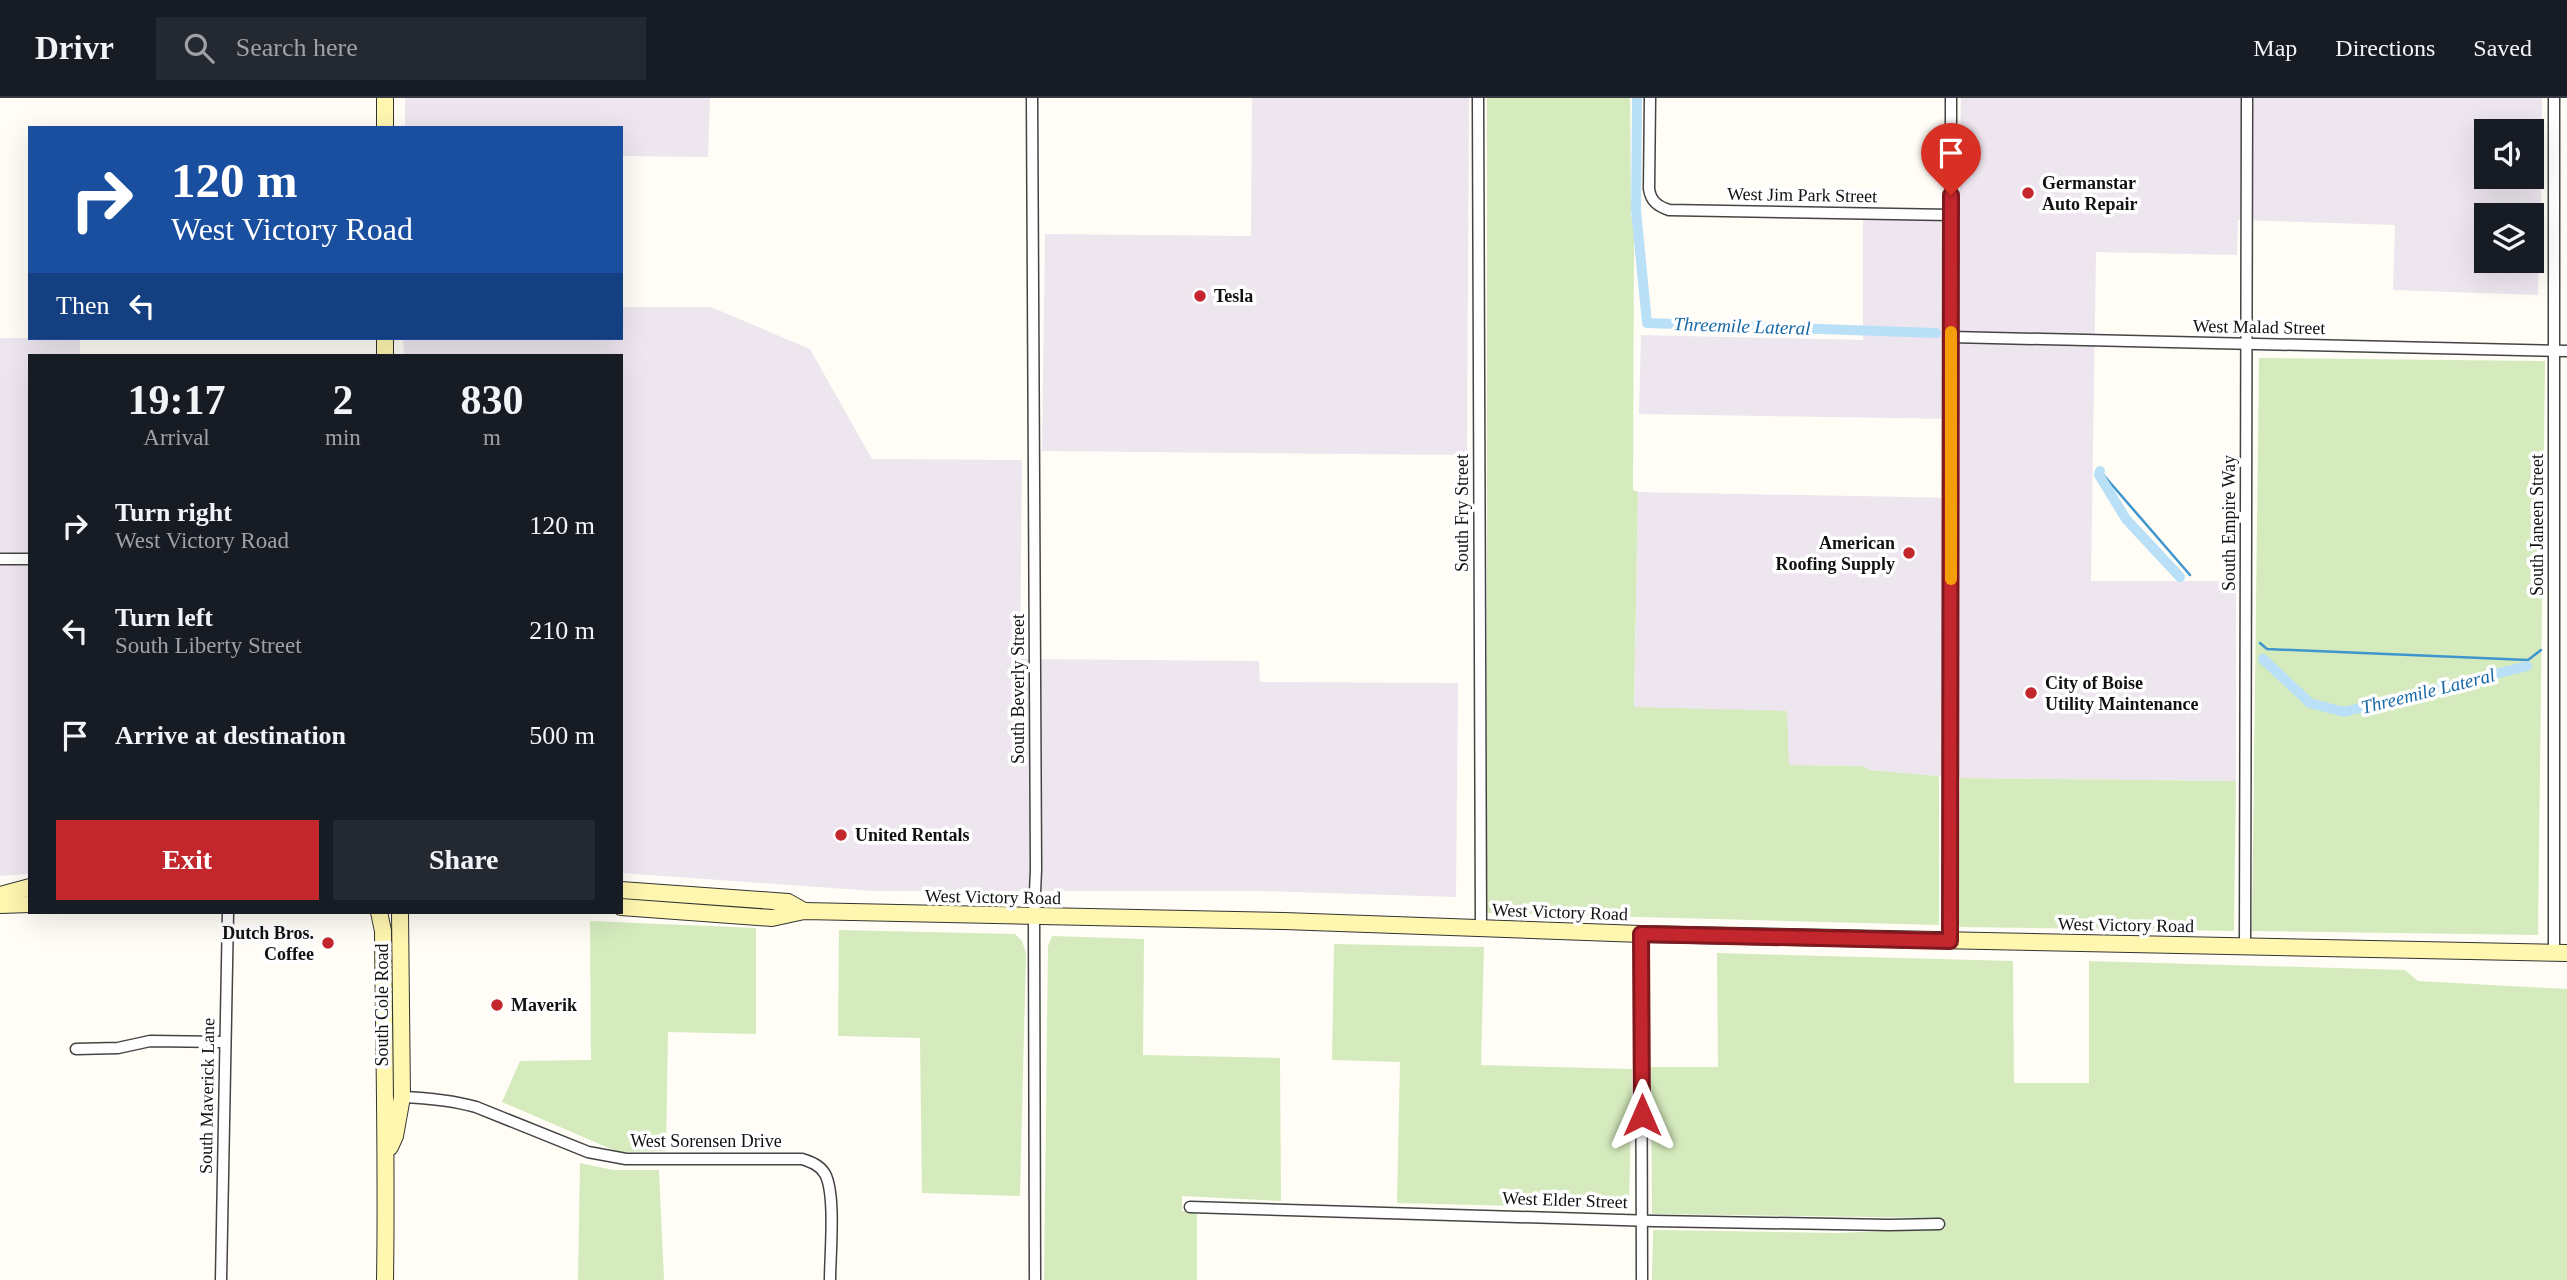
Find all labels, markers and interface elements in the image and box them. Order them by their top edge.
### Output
search box [156,17,646,80]
icon: search [180,29,218,67]
text: Drivr [35,30,114,66]
text: Search here [236,33,358,62]
text: Map [2253,35,2297,61]
text: Directions [2335,35,2435,61]
text: Saved [2473,35,2532,61]
map controls [2474,119,2544,273]
button: sound [2474,119,2544,189]
pin [1921,123,1981,195]
icon: arrive [1932,134,1970,172]
text: 120 m [171,153,298,208]
icon: right [56,154,147,245]
place label: Germanstar Auto Repair [2042,173,2138,214]
street label: West Jim Park Street [1727,184,1877,206]
marker: Germanstar Auto Repair [2020,185,2036,201]
button: layers [2474,203,2544,273]
text: West Victory Road [171,211,413,247]
place label: Tesla [1214,286,1253,306]
icon: left [123,287,161,325]
marker: Tesla [1192,288,1208,304]
text: Then [56,291,109,320]
water label: Threemile Lateral [1673,313,1811,339]
street label: West Malad Street [2193,316,2325,338]
text: 19:17 [128,377,226,423]
text: 2 [332,377,353,423]
text: 830 [460,377,523,423]
text: Arrival [143,425,210,450]
text: min [325,425,361,450]
text: m [483,425,501,450]
street label: South Fry Street [1452,454,1472,572]
street label: South Janeen Street [2527,454,2547,596]
street label: South Empire Way [2219,455,2239,591]
text: Turn right [115,498,232,527]
icon: right [56,507,94,545]
text: 120 m [529,511,595,540]
text: West Victory Road [115,528,289,553]
place label: American Roofing Supply [1775,533,1895,574]
marker: American Roofing Supply [1901,545,1917,561]
text: Turn left [115,603,213,632]
icon: left [56,612,94,650]
street label: South Beverly Street [1008,614,1028,764]
text: 210 m [529,616,595,645]
text: South Liberty Street [115,633,302,658]
water label: Threemile Lateral [2359,664,2497,718]
place label: City of Boise Utility Maintenance [2045,673,2198,714]
marker: City of Boise Utility Maintenance [2023,685,2039,701]
icon: arrive [56,717,94,755]
text: Arrive at destination [115,721,346,750]
text: 500 m [529,721,595,750]
button: Exit [56,820,319,900]
button: Share [333,820,595,900]
place label: United Rentals [855,825,970,845]
marker: United Rentals [833,827,849,843]
street label: West Victory Road [925,886,1061,908]
street label: West Victory Road [1492,900,1628,924]
street label: West Victory Road [2058,914,2194,936]
place label: Dutch Bros. Coffee [222,923,314,964]
marker: Dutch Bros. Coffee [320,935,336,951]
street label: South Cole Road [372,943,392,1067]
place label: Maverik [511,995,577,1015]
marker: Maverik [489,997,505,1013]
street label: South Maverick Lane [196,1018,218,1174]
position arrow [1605,1078,1679,1152]
street label: West Sorensen Drive [630,1131,782,1151]
street label: West Elder Street [1502,1188,1628,1212]

